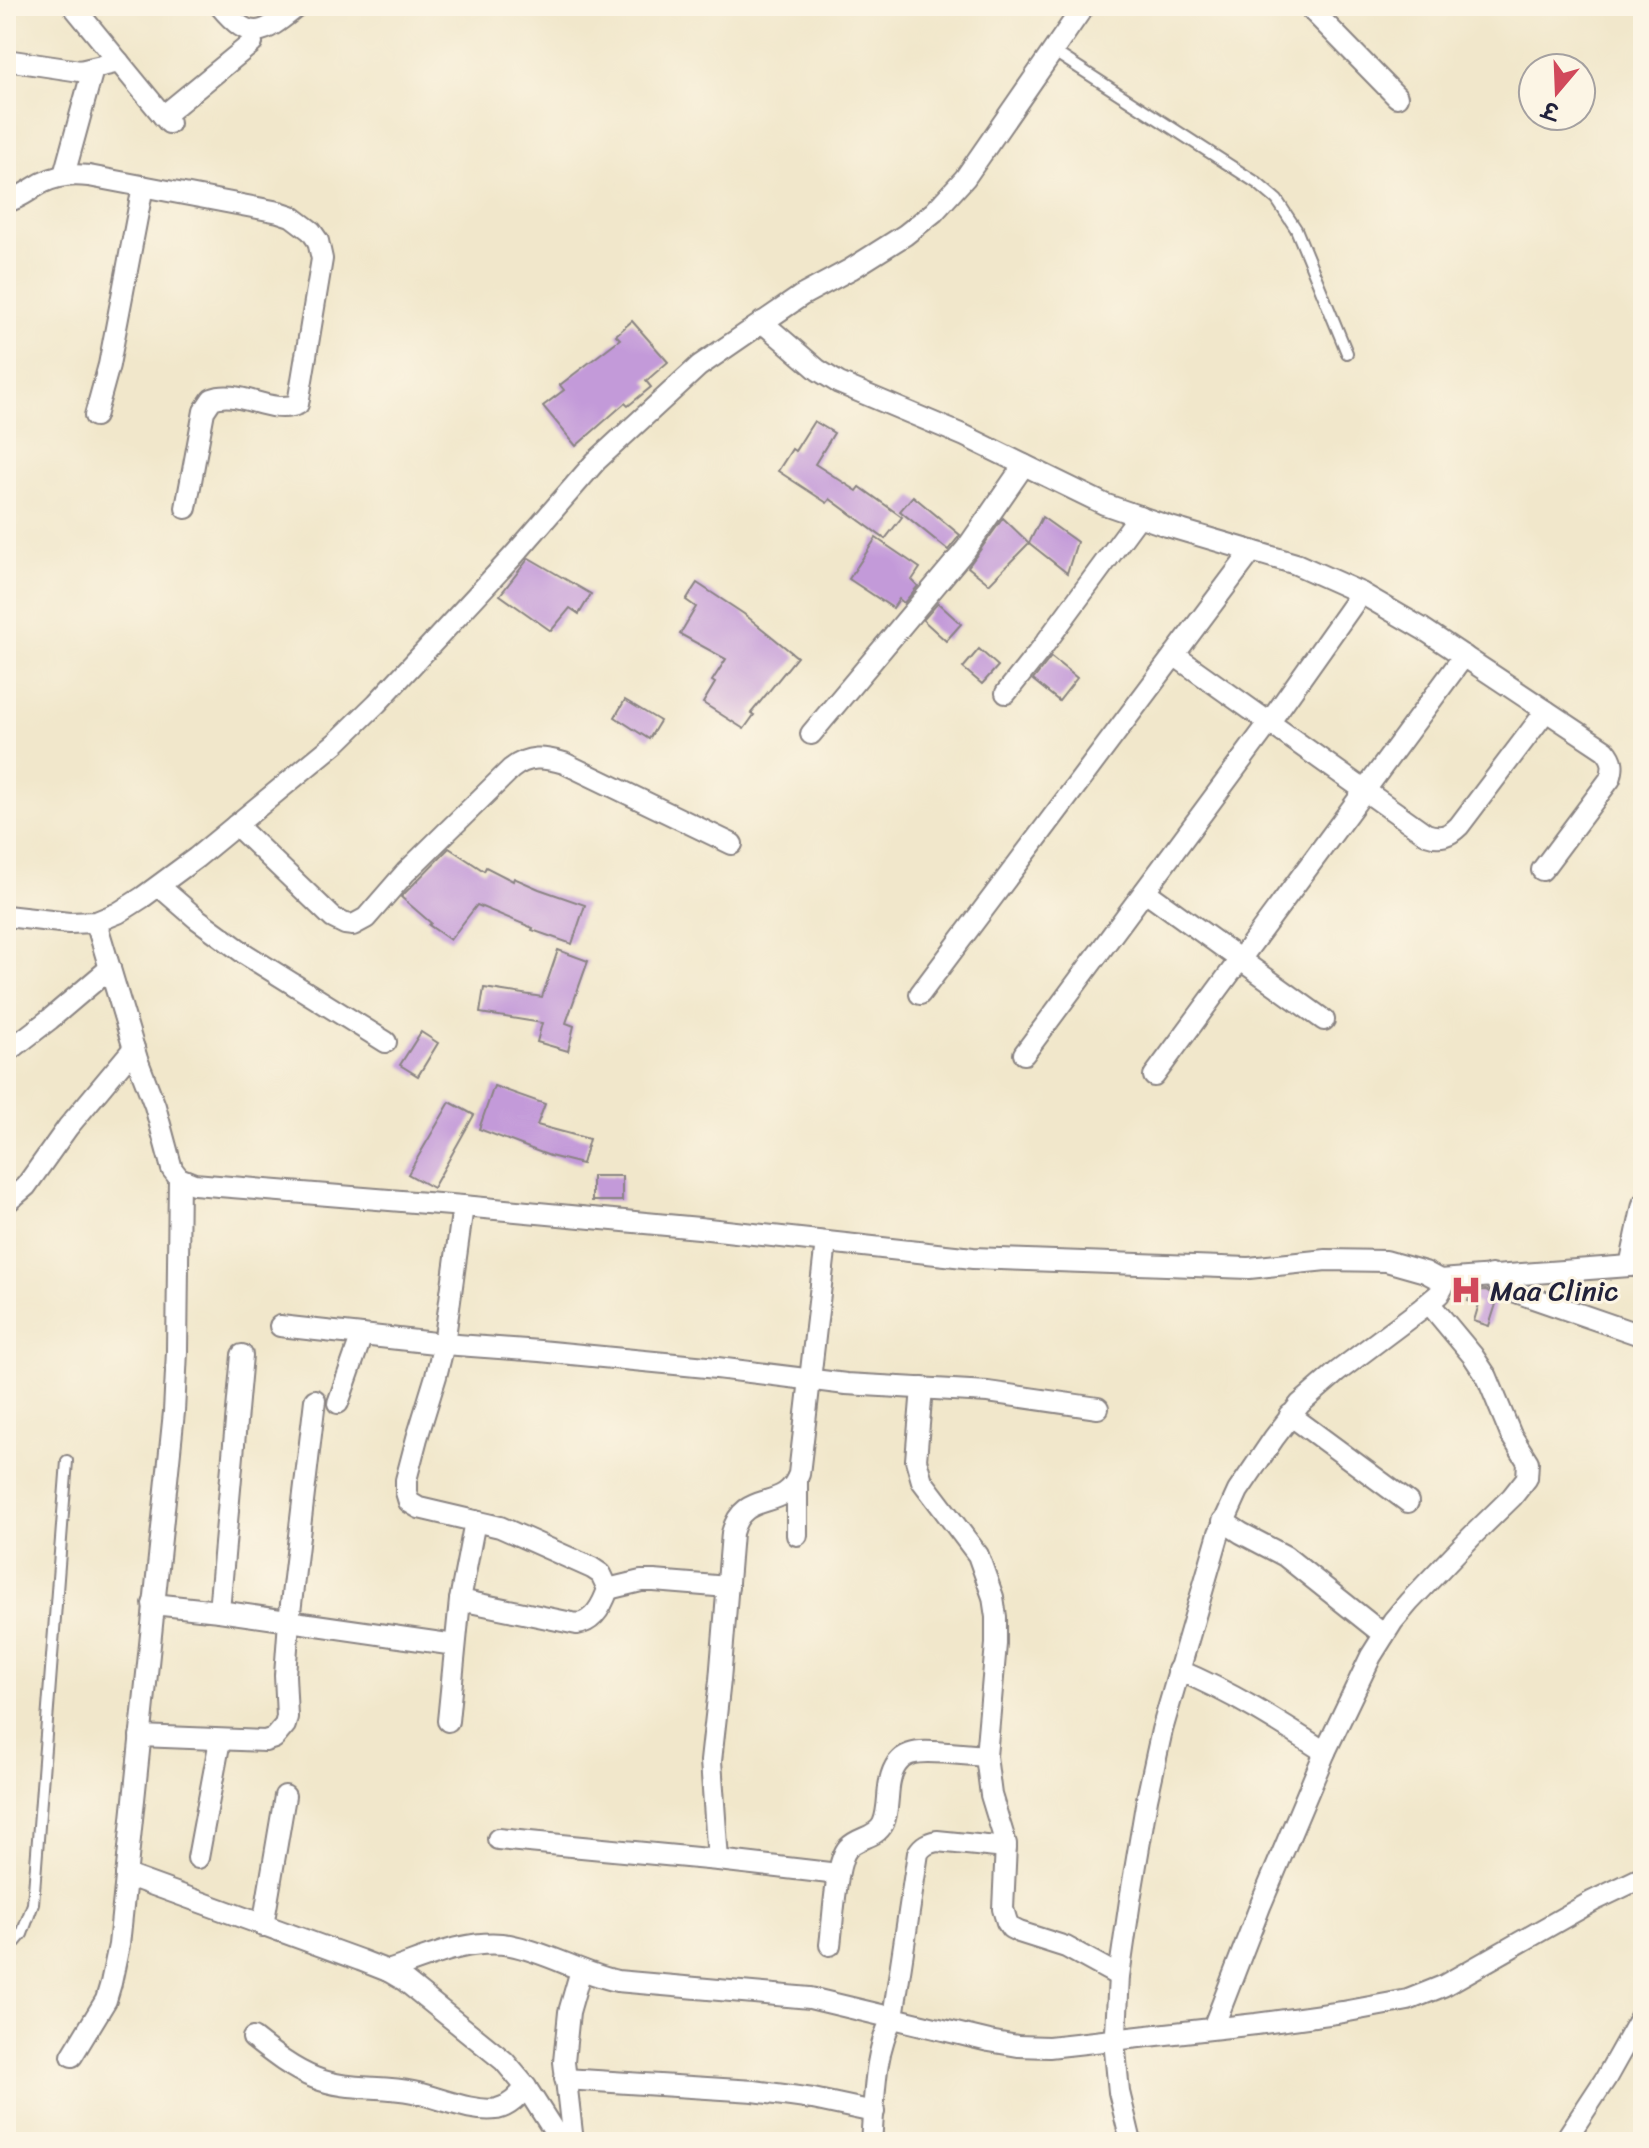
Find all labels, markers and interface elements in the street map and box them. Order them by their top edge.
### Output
north arrow [1517,52,1597,132]
text: उ [1535,89,1566,132]
place label: Maa Clinic [1490,1266,1618,1315]
hospital icon: Maa Clinic [1449,1273,1483,1307]

